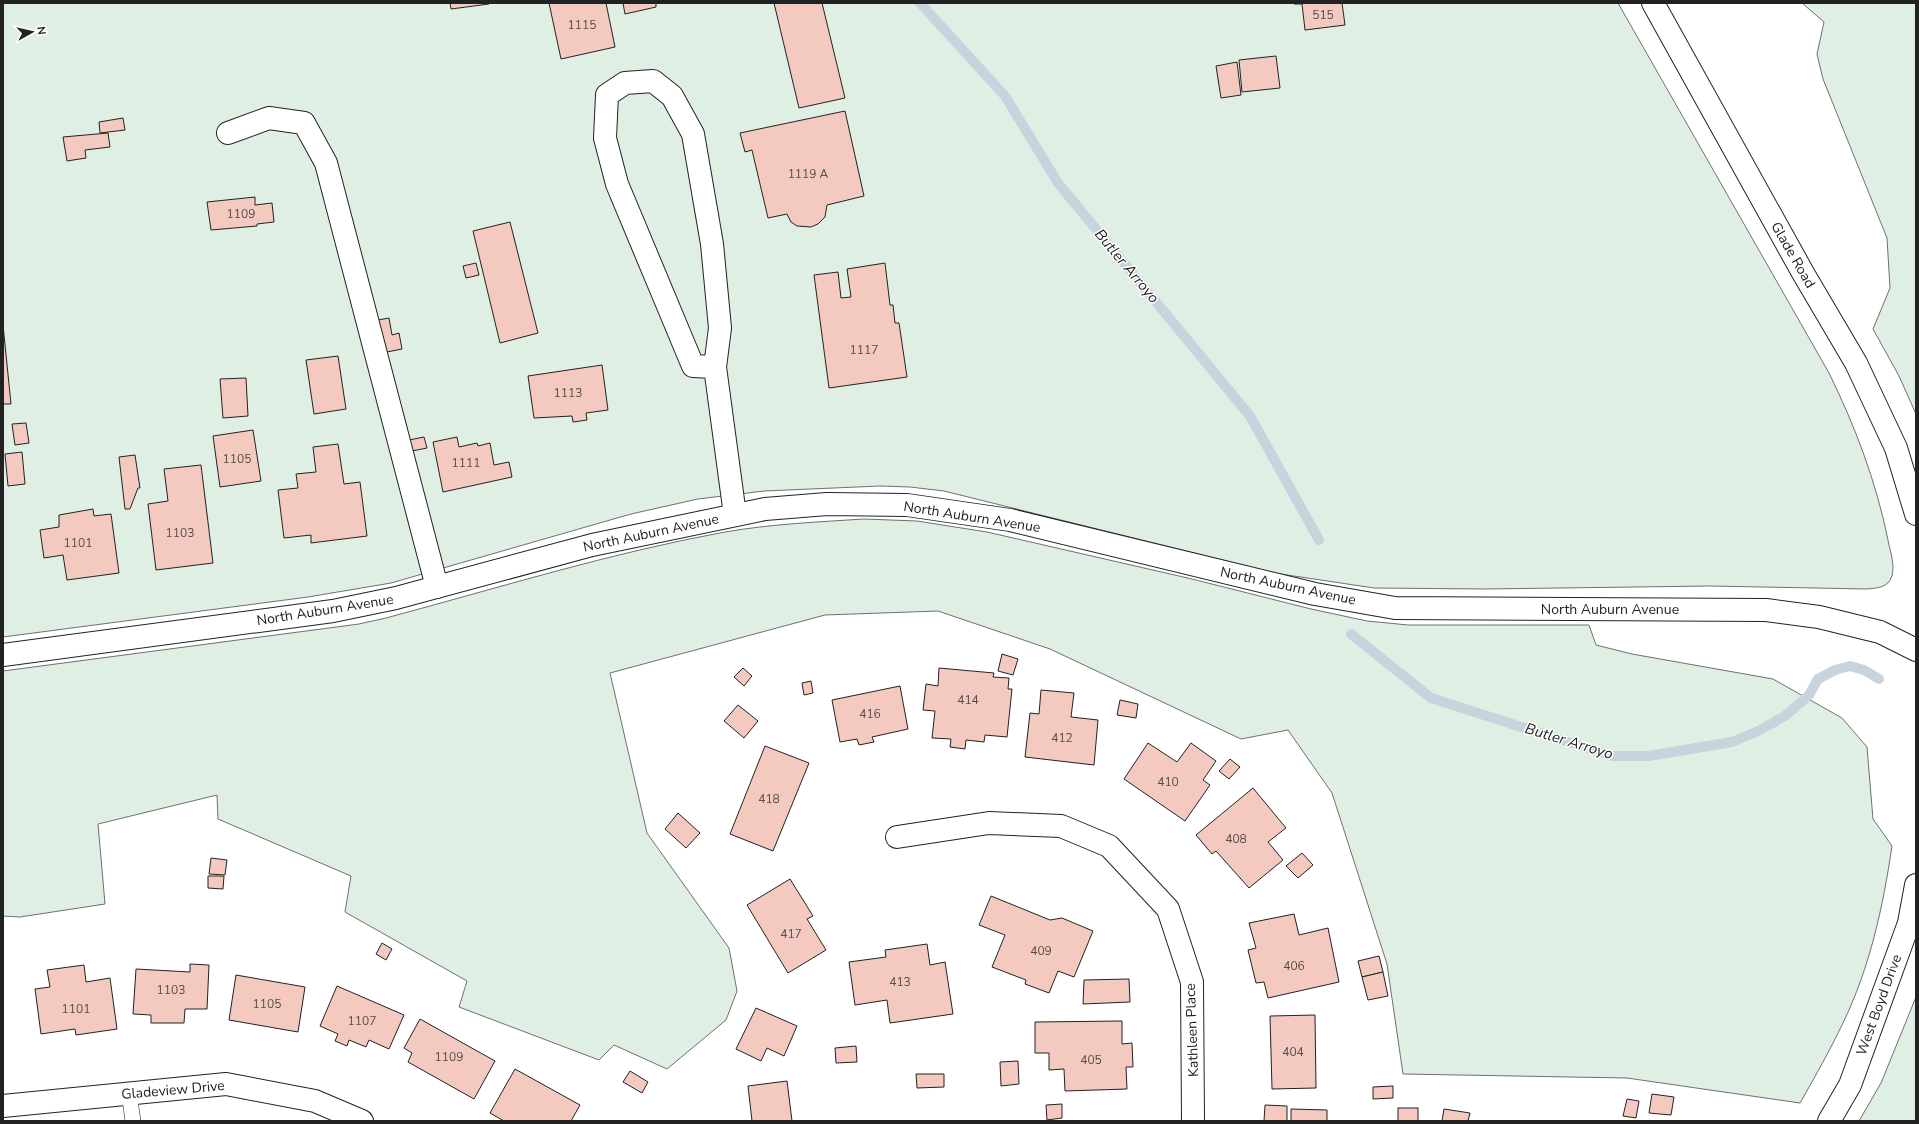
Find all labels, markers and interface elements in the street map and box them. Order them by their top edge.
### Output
house number: 515 [1312,7,1334,23]
north arrow [12,12,52,52]
house number: 1115 [568,17,596,33]
text: N [33,26,49,36]
house number: 1119 A [788,166,829,182]
house number: 1109 [227,206,255,222]
street label: Glade Road [1766,218,1820,292]
water label: Butler Arroyo [1090,225,1164,307]
house number: 1117 [850,342,878,358]
house number: 1113 [554,385,582,401]
house number: 1105 [223,451,251,467]
house number: 1111 [452,455,480,471]
street label: North Auburn Avenue [902,497,1042,537]
street label: North Auburn Avenue [581,509,721,557]
house number: 1103 [166,525,194,541]
house number: 1101 [64,535,92,551]
street label: North Auburn Avenue [1218,562,1358,610]
street label: North Auburn Avenue [255,590,395,630]
street label: North Auburn Avenue [1541,600,1679,619]
house number: 414 [957,692,979,708]
house number: 416 [859,706,881,722]
water label: Butler Arroyo [1523,718,1615,764]
house number: 412 [1051,730,1073,746]
house number: 410 [1157,774,1179,790]
house number: 418 [758,791,780,807]
house number: 408 [1225,831,1247,847]
house number: 417 [780,926,802,942]
house number: 409 [1030,943,1052,959]
street label: West Boyd Drive [1852,952,1906,1058]
house number: 406 [1283,958,1305,974]
house number: 413 [889,974,911,990]
house number: 1103 [157,982,185,998]
street label: Kathleen Place [1181,983,1203,1077]
house number: 1105 [253,996,281,1012]
house number: 1101 [62,1001,90,1017]
house number: 1107 [348,1013,376,1029]
house number: 404 [1282,1044,1304,1060]
house number: 1109 [435,1049,463,1065]
house number: 405 [1080,1052,1102,1068]
street label: Gladeview Drive [121,1076,225,1104]

